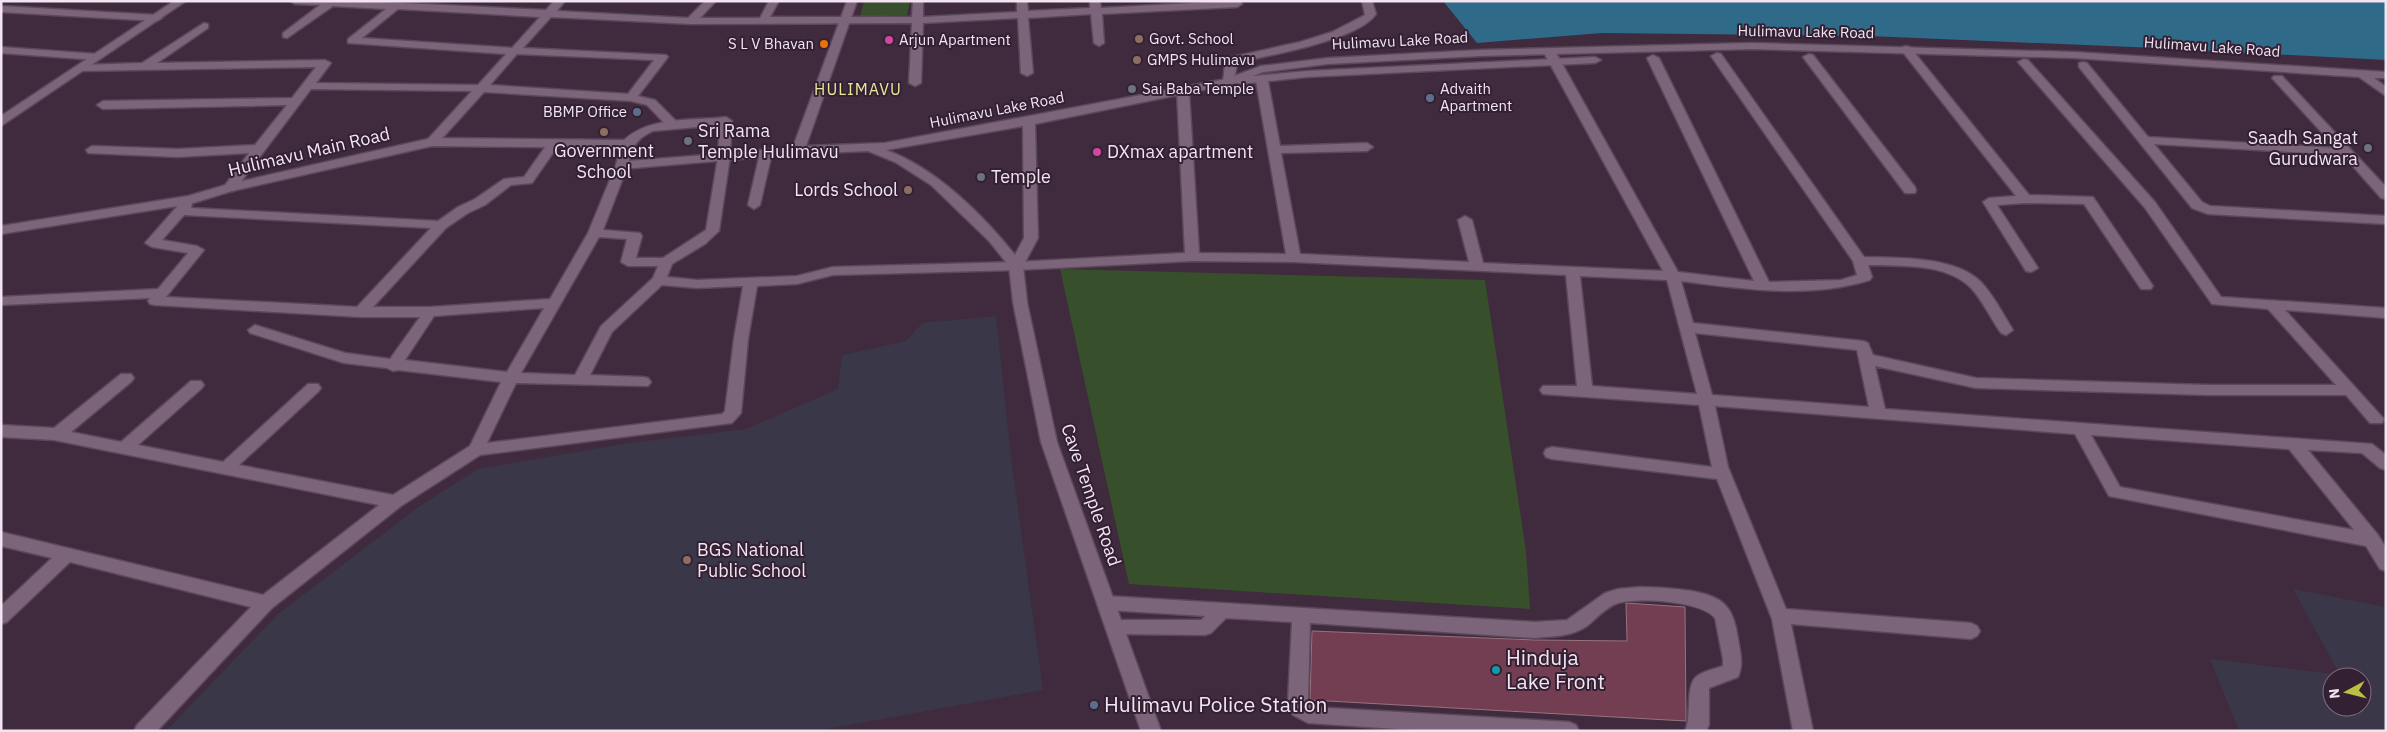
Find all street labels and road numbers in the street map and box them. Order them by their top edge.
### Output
street label: Hulimavu Lake Road [1737,21,1875,42]
street label: Hulimavu Lake Road [1331,27,1469,54]
street label: Hulimavu Lake Road [2143,32,2281,61]
street label: Hulimavu Lake Road [928,87,1066,132]
street label: Hulimavu Main Road [226,122,392,181]
street label: Cave Temple Road [1056,421,1127,569]

